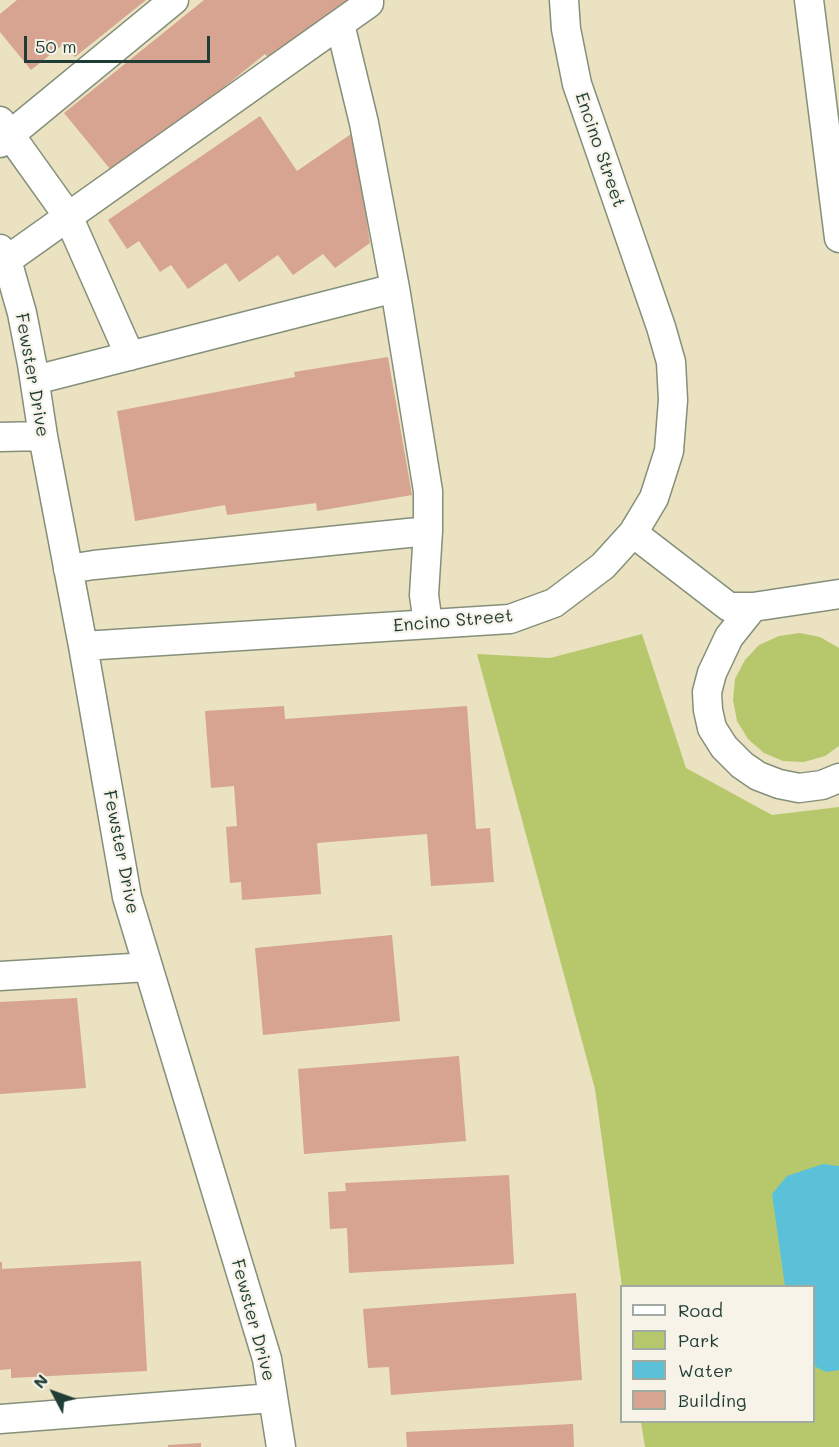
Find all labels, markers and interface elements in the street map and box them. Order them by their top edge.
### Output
scale bar [27,24,213,62]
text: 50 m [35,34,77,58]
street label: Encino Street [570,90,630,210]
street label: Fewster Drive [10,311,54,439]
street label: Encino Street [392,605,514,637]
street label: Fewster Drive [98,788,144,916]
street label: Fewster Drive [226,1257,280,1383]
legend [620,1285,815,1423]
text: Road [678,1298,723,1322]
text: Park [678,1328,719,1352]
text: Water [678,1358,733,1382]
north arrow [24,1363,84,1423]
text: N [28,1369,52,1392]
text: Building [678,1388,746,1412]

